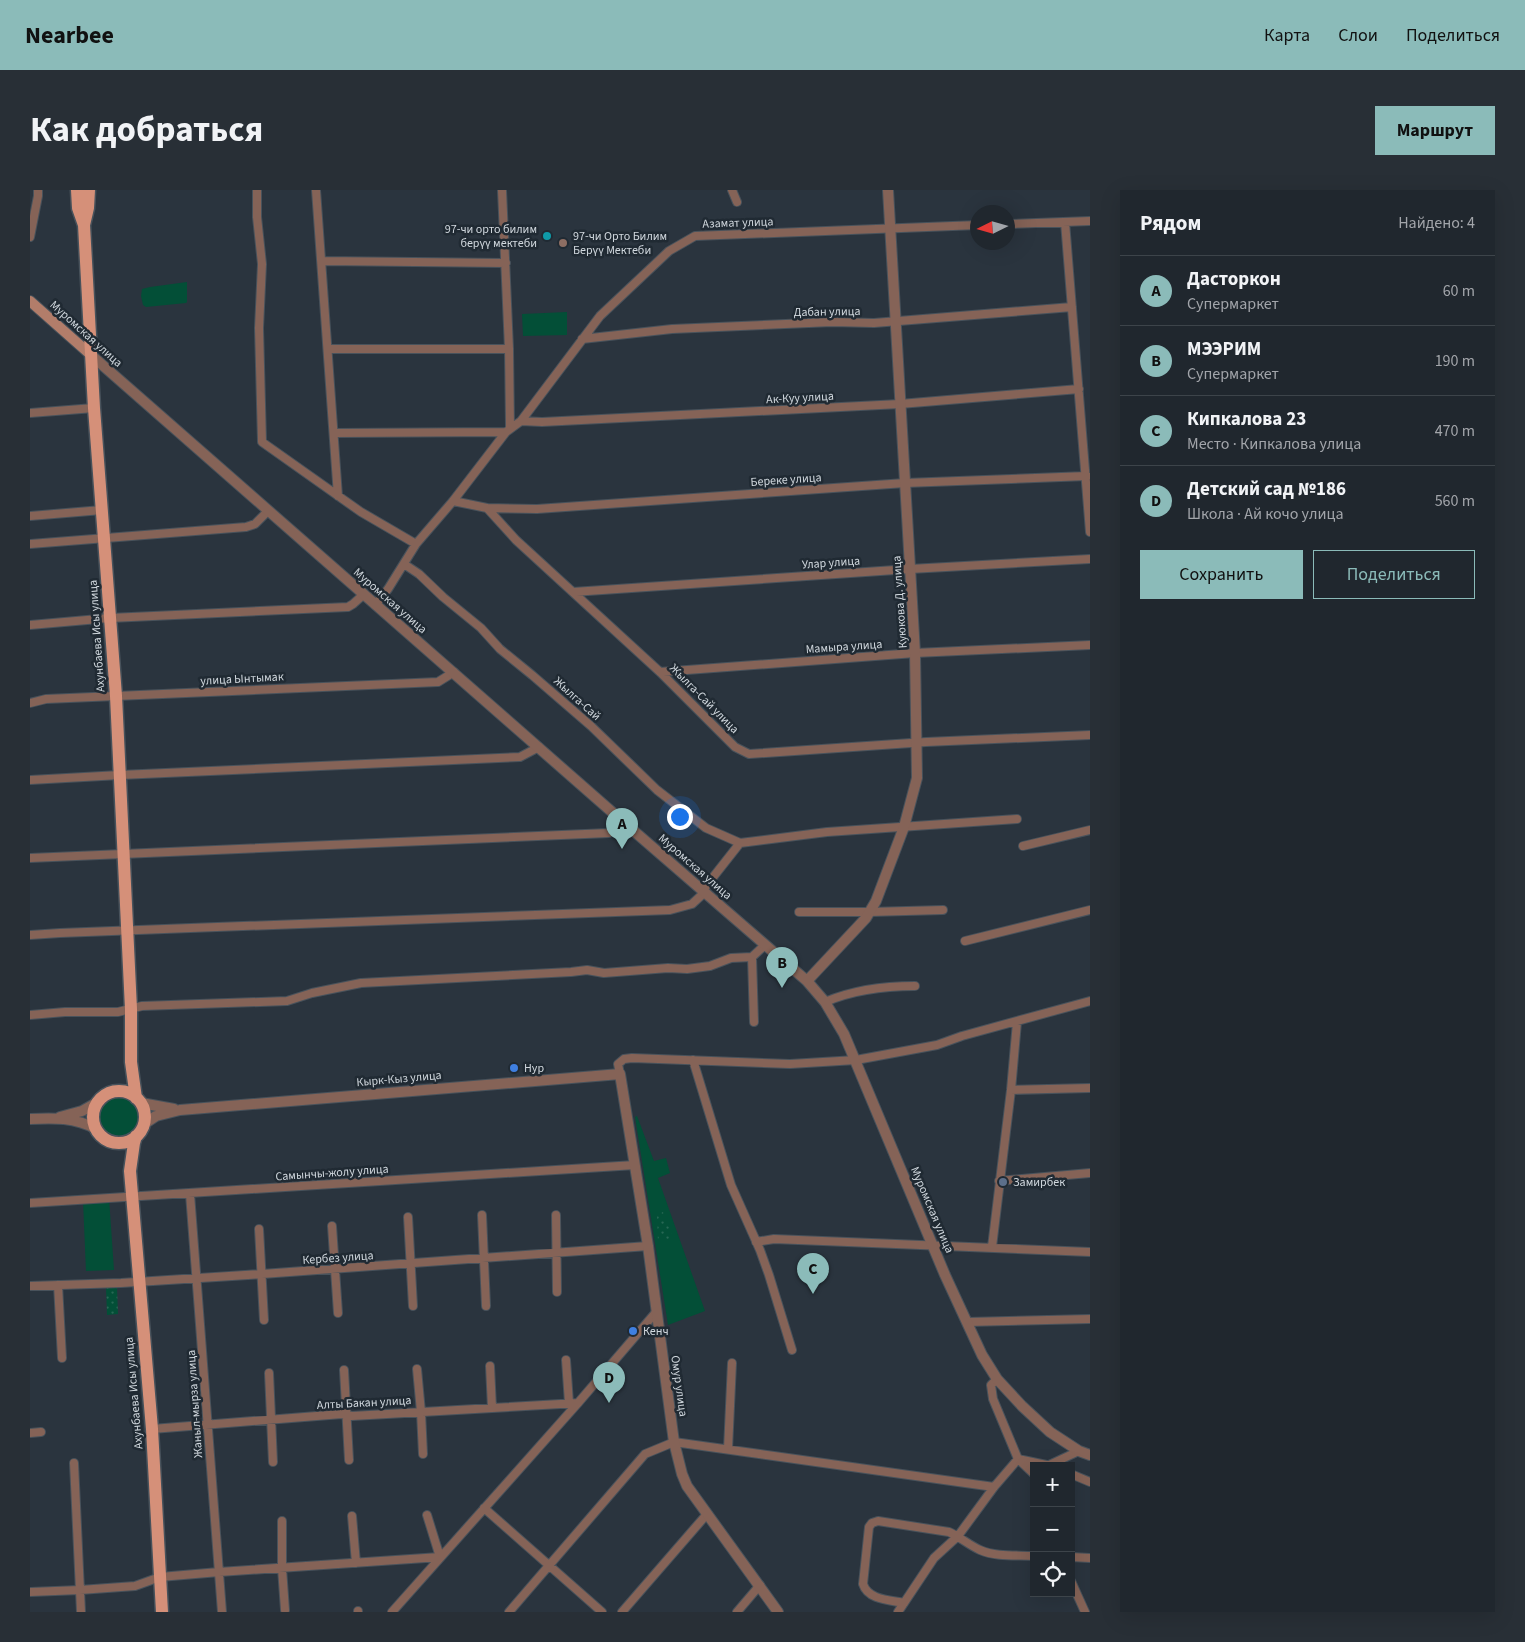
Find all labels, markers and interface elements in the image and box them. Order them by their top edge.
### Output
text: Nearbee [25,18,114,53]
text: Карта [1264,23,1310,48]
text: Слои [1338,23,1378,48]
text: Поделиться [1406,23,1500,48]
text: Как добраться [30,105,263,155]
button: Маршрут [1375,106,1495,155]
north arrow [970,205,1015,250]
text: Рядом [1140,208,1201,238]
text: Найдено: 4 [1398,212,1475,234]
street label: Азамат улица [702,213,774,233]
place label: 97-чи орто билим берүү мектеби [445,221,537,252]
place label: 97-чи Орто Билим Берүү Мектеби [573,228,667,259]
marker: 97-чи орто билим берүү мектеби [541,230,553,242]
marker: 97-чи Орто Билим Берүү Мектеби [557,237,569,249]
text: Дасторкон [1187,266,1281,293]
text: A [1151,280,1161,302]
text: 60 m [1443,280,1475,302]
text: Супермаркет [1187,293,1279,315]
street label: Муромская улица [46,297,126,371]
street label: Дабан улица [793,303,861,321]
text: МЭЭРИМ [1187,336,1261,363]
text: B [1151,350,1161,372]
text: 190 m [1435,350,1475,372]
text: Супермаркет [1187,363,1279,385]
street label: Ак-Куу улица [766,388,834,408]
text: Кипкалова 23 [1187,406,1306,433]
text: C [1151,420,1161,442]
text: 470 m [1435,420,1475,442]
text: Место · Кипкалова улица [1187,433,1361,455]
street label: Береке улица [750,469,822,491]
text: Детский сад №186 [1187,476,1346,503]
text: D [1151,490,1161,512]
text: 560 m [1435,490,1475,512]
text: Школа · Ай кочо улица [1187,503,1344,525]
button: Сохранить [1140,550,1303,599]
button: Поделиться [1313,550,1475,599]
street label: Улар улица [801,552,861,574]
street label: Куюкова Д. улица [888,555,912,649]
street label: Муромская улица [350,564,430,638]
street label: Ахунбаева Исы улица [85,579,109,693]
street label: Мамыра улица [805,636,883,658]
street label: Жылга-Сай улица [665,660,743,738]
street label: улица Ынтымак [200,668,284,690]
street label: Жылга-Сай [550,673,604,725]
your location [667,804,693,830]
pin: A [606,808,638,849]
street label: Муромская улица [655,830,735,904]
pin: B [766,947,798,988]
place label: Нур [524,1060,544,1077]
marker: Нур [508,1062,520,1074]
street label: Кырк-Кыз улица [356,1067,442,1091]
street label: Самынчы-жолу улица [275,1161,389,1185]
street label: Муромская улица [906,1164,958,1256]
place label: Замирбек [1013,1174,1065,1191]
marker: Замирбек [997,1176,1009,1188]
street label: Кербез улица [302,1247,374,1269]
pin: C [797,1253,829,1294]
place label: Кенч [643,1323,669,1340]
marker: Кенч [627,1325,639,1337]
street label: Ахунбаева Исы улица [121,1336,147,1450]
street label: Жаныл-мырза улица [183,1349,207,1459]
street label: Омур улица [666,1354,692,1418]
pin: D [593,1362,625,1403]
street label: Алты Бакан улица [316,1392,412,1414]
map controls [1030,1462,1075,1597]
button: + [1030,1462,1075,1507]
button: − [1030,1507,1075,1552]
button: locate [1030,1552,1075,1597]

